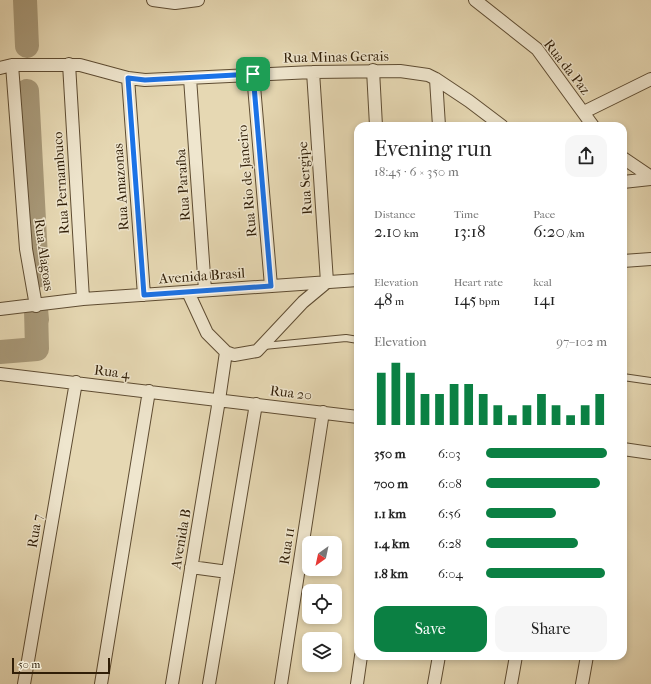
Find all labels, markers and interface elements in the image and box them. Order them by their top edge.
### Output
street label: Rua da Paz [540,36,594,98]
street label: Rua Minas Gerais [283,48,389,66]
pin [236,57,270,91]
icon: arrive [242,63,264,85]
street label: Rua Rio de Janeiro [234,124,260,238]
street label: Rua Pernambuco [49,131,73,235]
button: share [565,135,607,177]
text: Evening run [374,136,492,162]
street label: Rua Sergipe [294,141,316,215]
street label: Rua Amazonas [109,143,133,231]
street label: Rua Paraíba [172,148,194,222]
text: 18:45 · 6 × 350 m [374,164,459,179]
text: Distance [374,208,415,221]
text: Time [454,208,479,221]
text: Pace [533,208,555,221]
street label: Rua Alagoas [31,218,57,292]
text: 2.10 [374,221,401,241]
text: 13:18 [454,221,485,241]
text: 6:20 [533,221,565,241]
text: km [401,227,419,240]
text: /km [565,227,585,240]
street label: Avenida Brasil [157,264,246,288]
text: Elevation [374,276,418,289]
text: Heart rate [454,276,503,289]
text: kcal [533,276,552,289]
text: 48 [374,289,393,309]
text: 145 [454,289,477,309]
text: 141 [533,289,556,309]
text: m [393,295,404,308]
text: bpm [477,295,500,308]
text: Elevation [374,334,427,349]
text: 97–102 m [556,334,607,349]
street label: Rua 4 [93,361,131,383]
street label: Rua 20 [269,382,313,404]
text: 350 m [374,446,406,461]
text: 6:03 [438,446,461,461]
text: 700 m [374,476,408,491]
text: 6:08 [438,476,462,491]
text: 1.1 km [374,506,406,521]
text: 6:56 [438,506,461,521]
street label: Avenida B [167,508,195,571]
street label: Rua 7 [24,513,46,549]
street label: Rua 11 [276,526,298,566]
north arrow [302,536,342,576]
map controls [302,536,342,672]
text: 1.4 km [374,536,409,551]
text: 6:28 [438,536,461,551]
text: 1.8 km [374,566,408,581]
text: 6:04 [438,566,463,581]
button: locate [302,584,342,624]
button: Save [374,606,487,652]
button: Share [495,606,607,652]
button: layers [302,632,342,672]
scale bar [12,656,110,675]
text: 50 m [18,658,40,671]

